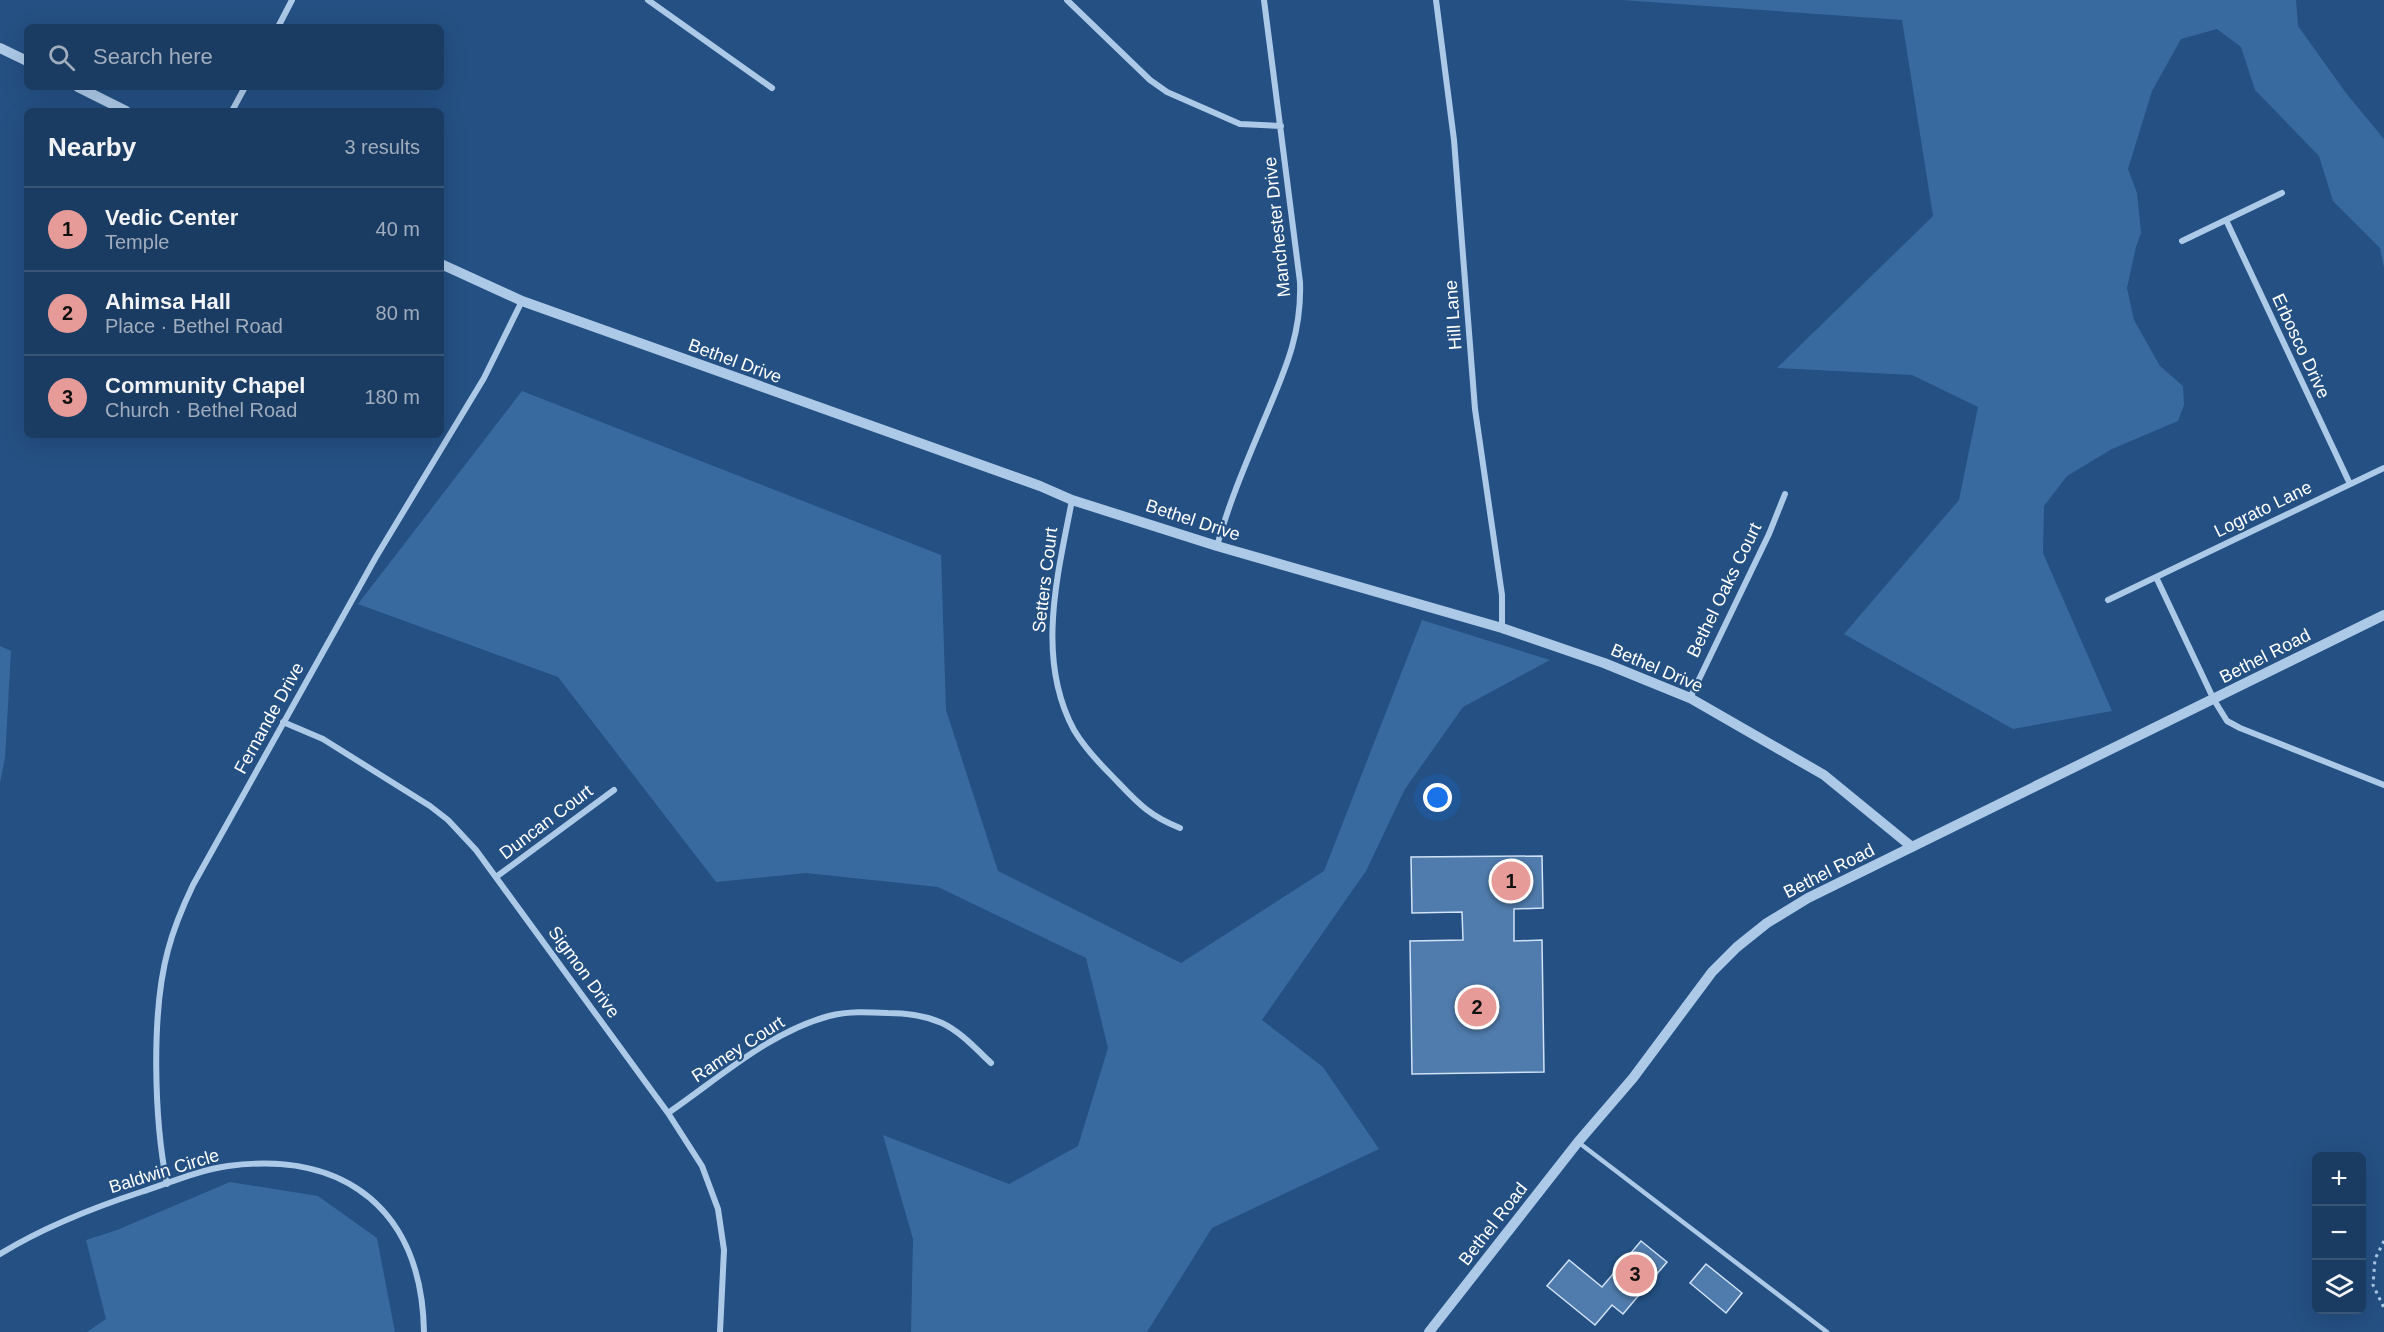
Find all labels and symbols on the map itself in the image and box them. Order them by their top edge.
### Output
street label: Manchester Drive [1260,156,1294,298]
street label: Hill Lane [1441,279,1465,351]
street label: Erbosco Drive [2268,291,2334,401]
street label: Bethel Drive [686,335,784,387]
street label: Lograto Lane [2211,477,2315,541]
street label: Bethel Drive [1143,495,1243,545]
street label: Bethel Oaks Court [1683,520,1765,660]
street label: Setters Court [1029,526,1061,634]
street label: Bethel Road [2216,625,2314,687]
street label: Bethel Drive [1608,640,1706,696]
street label: Fernande Drive [230,659,308,777]
street label: Duncan Court [496,781,596,863]
your location [1423,783,1452,812]
street label: Bethel Road [1780,840,1878,902]
pin: 1 [1492,858,1530,904]
street label: Sigmon Drive [544,922,624,1022]
pin: 2 [1458,984,1496,1030]
street label: Ramey Court [688,1012,788,1086]
street label: Baldwin Circle [107,1145,221,1197]
street label: Bethel Road [1455,1179,1531,1269]
pin: 3 [1616,1252,1654,1296]

